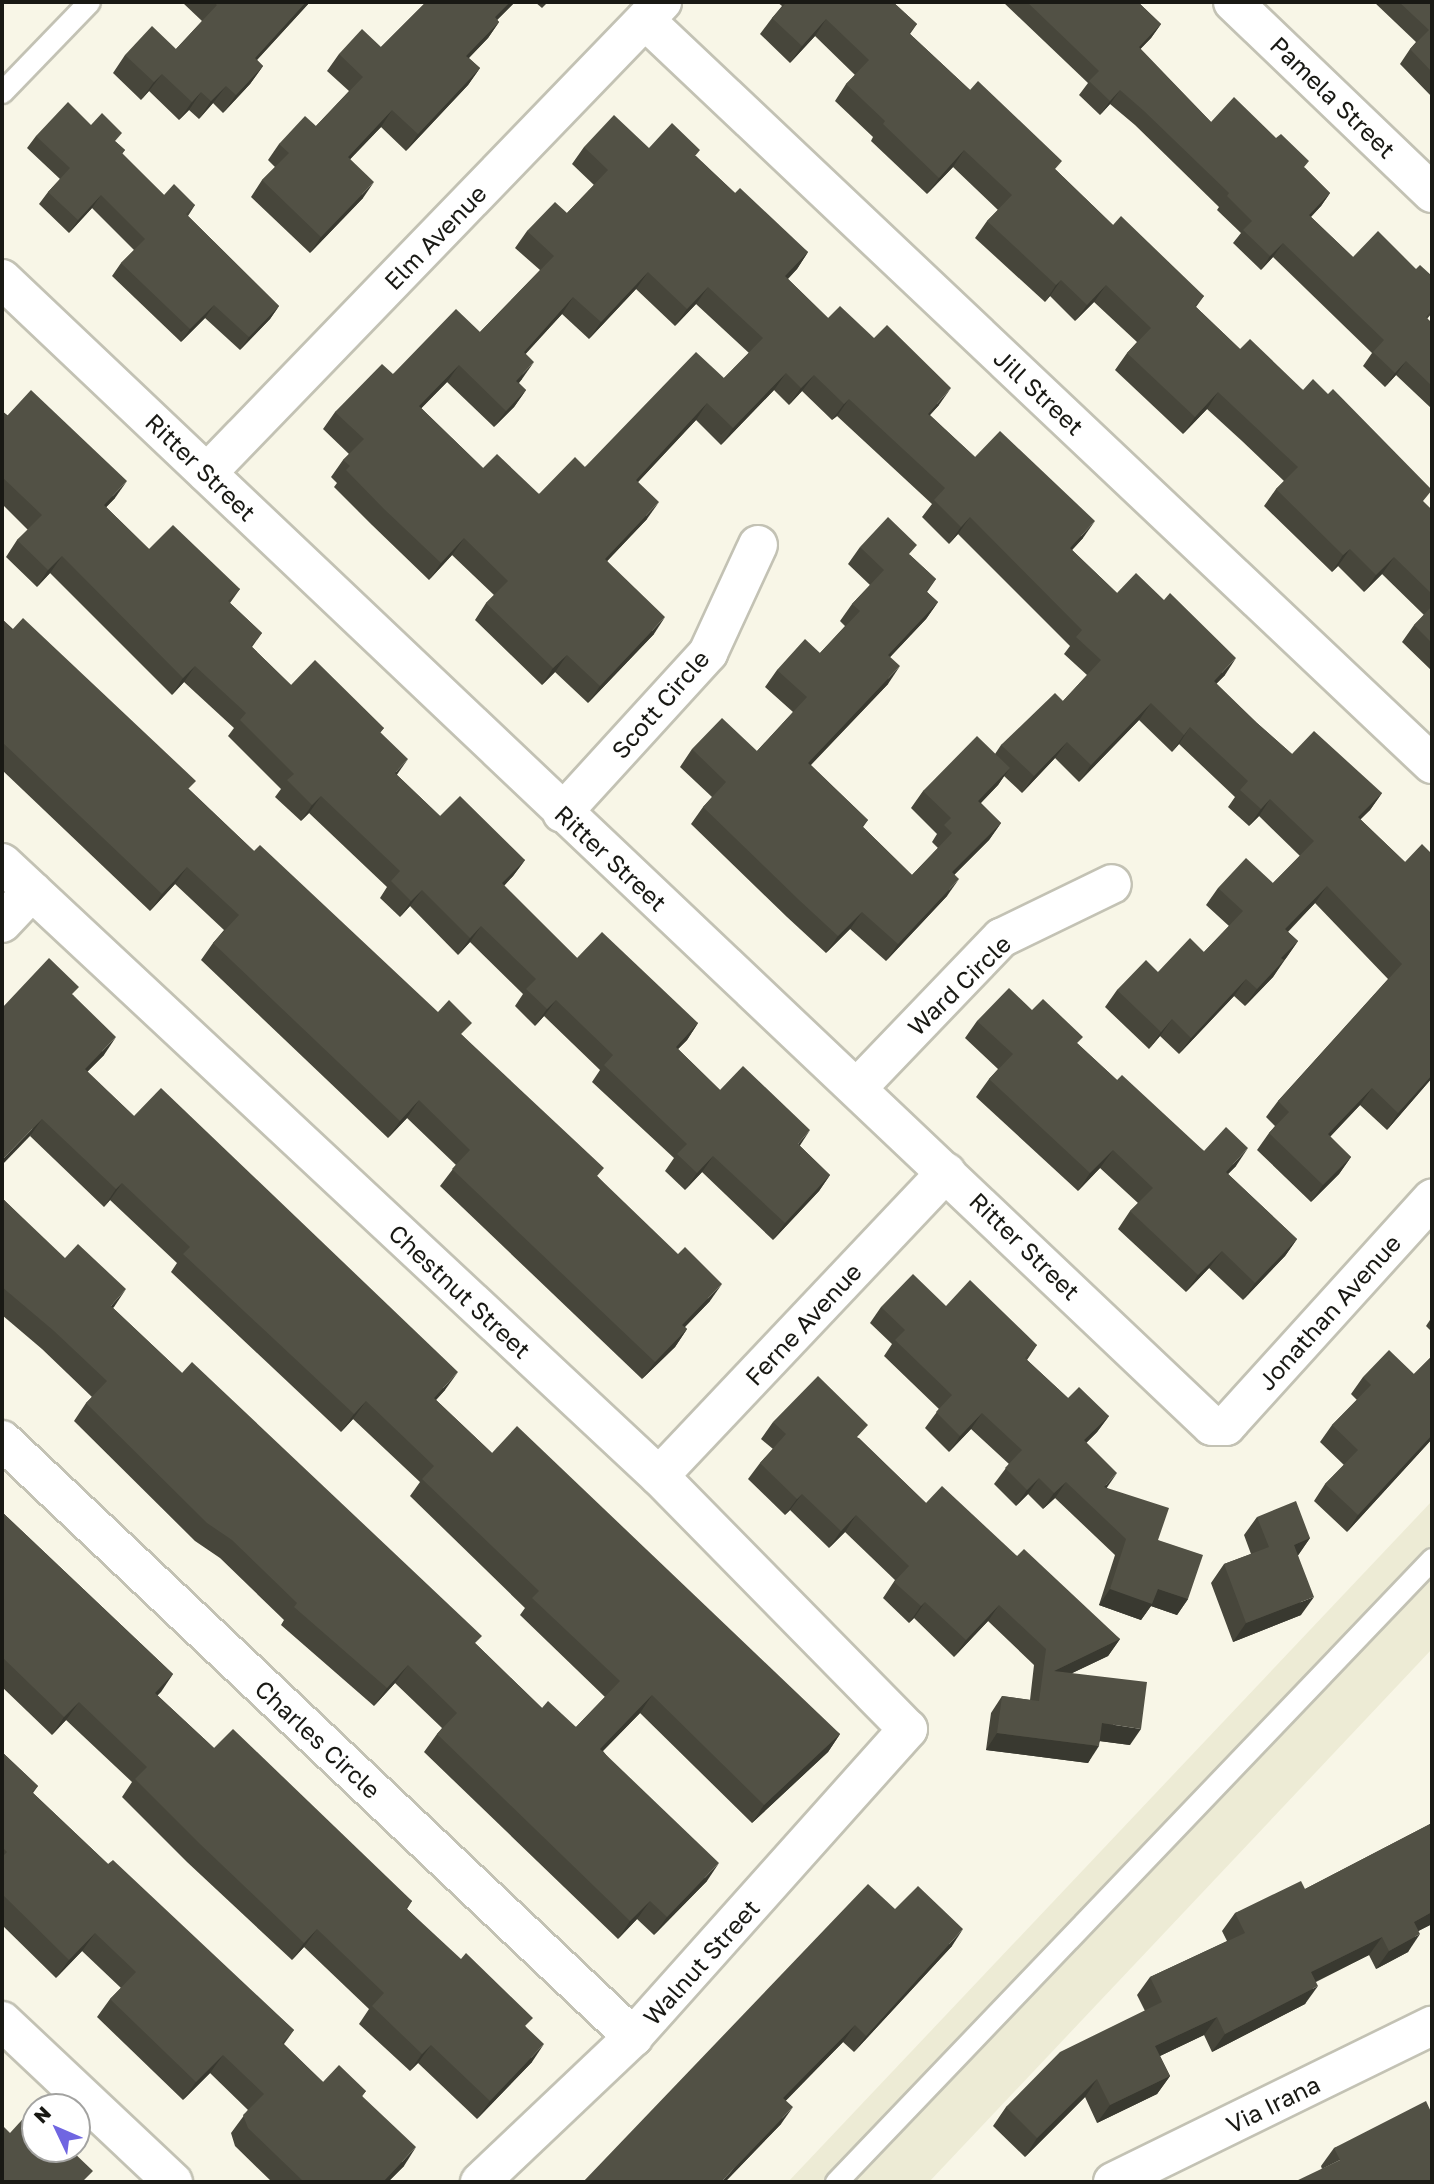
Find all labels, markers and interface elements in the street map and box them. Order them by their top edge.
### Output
street label: Pamela Street [1265,30,1401,164]
street label: Elm Avenue [378,179,492,295]
street label: Jill Street [988,343,1090,441]
street label: Ritter Street [140,407,262,527]
street label: Scott Circle [605,644,715,764]
street label: Ritter Street [549,799,673,917]
street label: Ward Circle [902,929,1016,1041]
street label: Ritter Street [964,1186,1086,1306]
street label: Chestnut Street [383,1218,537,1364]
street label: Jonathan Avenue [1252,1228,1406,1396]
street label: Ferne Avenue [739,1257,867,1391]
street label: Charles Circle [250,1674,386,1804]
street label: Walnut Street [637,1893,765,2031]
street label: Via Irana [1221,2069,1325,2139]
north arrow [21,2093,91,2163]
text: N [29,2101,55,2128]

